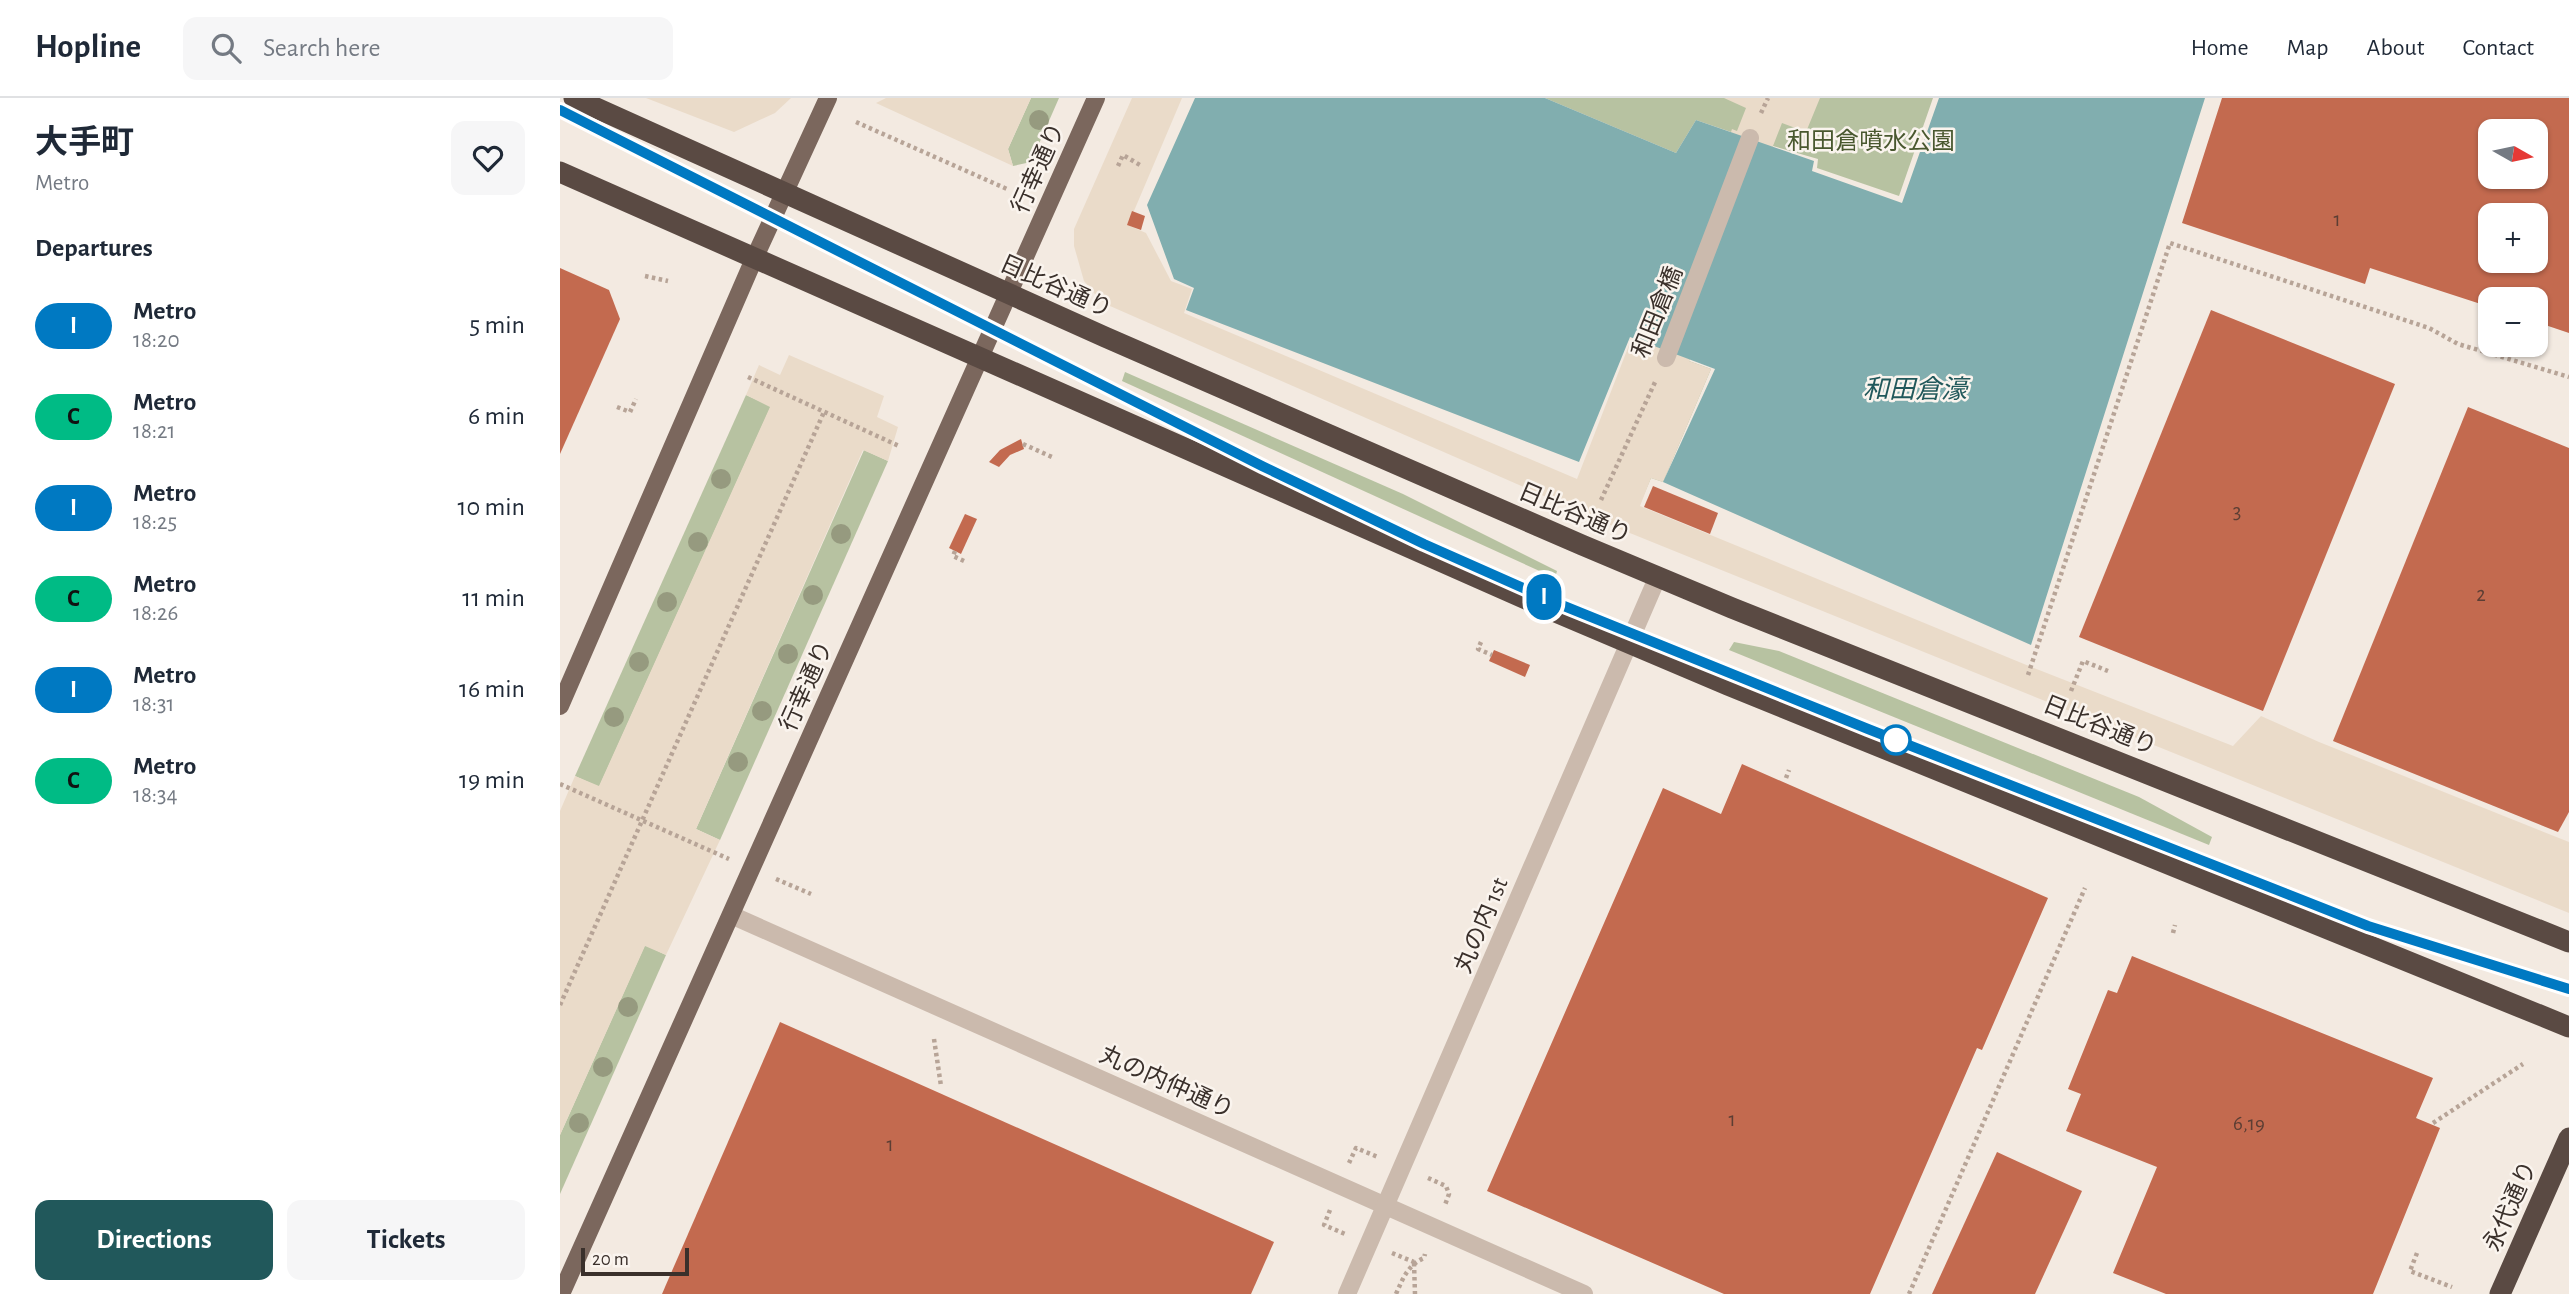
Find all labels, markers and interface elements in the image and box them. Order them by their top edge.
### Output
search box [183,17,673,80]
icon: search [207,29,245,67]
text: Hopline [35,31,141,64]
text: Search here [263,35,381,61]
text: Home [2191,36,2249,60]
text: Map [2287,36,2329,60]
text: About [2367,36,2424,60]
text: Contact [2462,36,2534,60]
street label: 行幸通り [1007,119,1069,217]
north arrow [2478,119,2548,189]
map controls [2478,119,2548,357]
button: heart [451,121,525,195]
text: 大手町 [35,127,134,160]
park label: 和田倉噴水公園 [1787,128,1955,154]
text: Metro [35,172,89,195]
button: + [2478,203,2548,273]
house number: 1 [2333,209,2341,230]
text: Departures [35,235,153,261]
street label: 日比谷通り [996,250,1116,322]
street label: 和田倉橋 [1627,263,1687,361]
button: − [2478,287,2548,357]
text: Metro [133,298,196,324]
text: 5 min [469,312,525,338]
text: I [70,314,77,338]
text: 18:20 [133,329,180,352]
water label: 和田倉濠 [1863,376,1971,403]
text: Metro [133,389,196,415]
text: 6 min [468,403,525,429]
text: C [67,405,80,429]
text: 18:21 [133,420,175,443]
street label: 日比谷通り [1515,478,1635,548]
text: Metro [133,480,196,506]
text: 10 min [458,494,525,520]
text: I [70,496,77,520]
house number: 3 [2233,501,2241,522]
text: 18:25 [133,511,177,534]
text: Metro [133,571,196,597]
line badge: I [1521,574,1567,620]
house number: 2 [2476,584,2486,605]
text: 11 min [462,585,525,611]
text: I [1540,585,1548,609]
text: C [67,587,80,611]
text: 18:26 [133,602,178,625]
street label: 行幸通り [775,637,837,735]
text: Metro [133,662,196,688]
text: 16 min [459,676,525,702]
text: I [70,678,77,702]
street label: 日比谷通り [2039,690,2161,760]
text: 18:31 [133,693,174,716]
unlabelled marker [1881,725,1911,755]
text: Metro [133,753,196,779]
text: 19 min [459,767,525,793]
text: C [67,769,80,793]
text: 18:34 [133,784,178,807]
street label: 丸の内 1st [1449,873,1513,976]
street label: 丸の内仲通り [1096,1041,1238,1123]
house number: 1 [1728,1109,1736,1130]
house number: 6,19 [2233,1113,2265,1134]
house number: 1 [886,1134,894,1155]
street label: 永代通り [2480,1157,2541,1255]
button: Directions [35,1200,273,1280]
button: Tickets [287,1200,525,1280]
scale bar [581,1245,690,1277]
text: 20 m [592,1250,629,1269]

